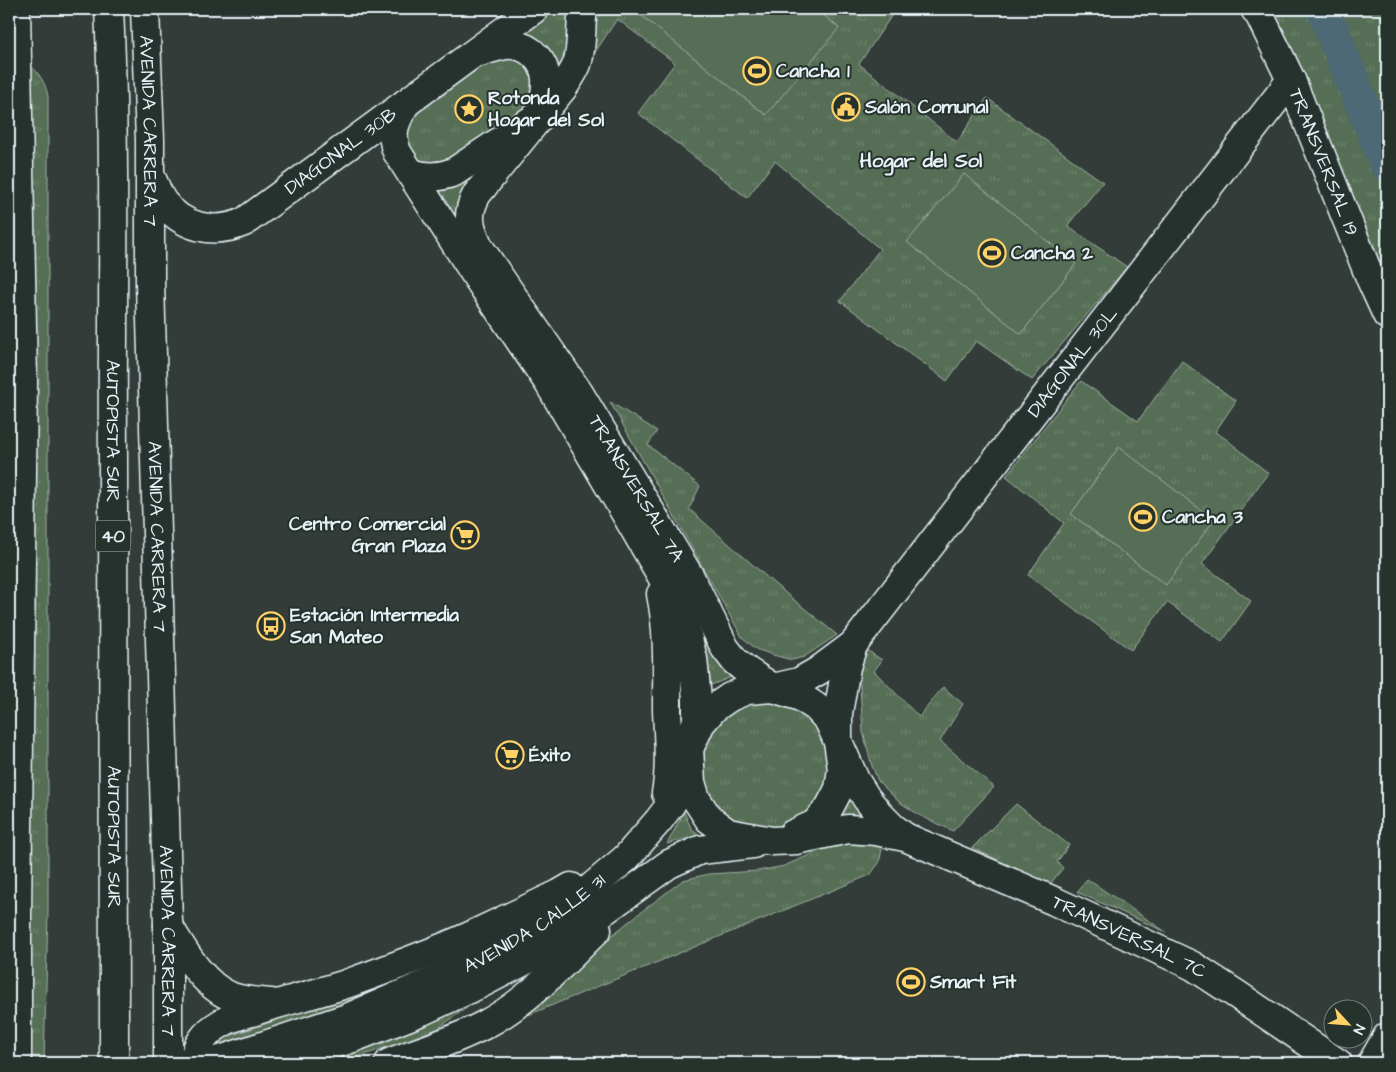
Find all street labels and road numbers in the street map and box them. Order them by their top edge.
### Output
street label: AVENIDA CARRERA 7 [133,35,164,227]
street label: TRANSVERSAL 19 [1282,84,1365,240]
street label: DIAGONAL 30B [279,100,403,201]
street label: DIAGONAL 30L [1021,301,1124,423]
street label: AUTOPISTA SUR [99,360,127,502]
street label: TRANSVERSAL 7A [582,410,691,567]
street label: AVENIDA CARRERA 7 [141,441,173,633]
road number: 40 [96,520,130,552]
street label: AUTOPISTA SUR [100,766,128,908]
street label: AVENIDA CARRERA 7 [152,845,182,1037]
street label: AVENIDA CALLE 31 [459,867,612,980]
street label: TRANSVERSAL 7C [1047,888,1213,985]

